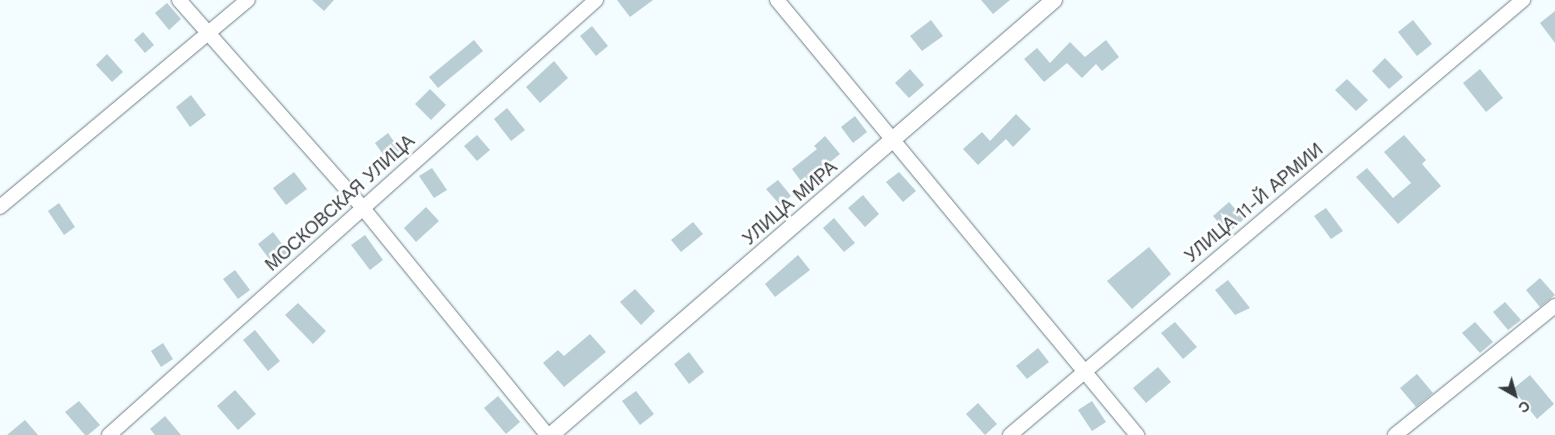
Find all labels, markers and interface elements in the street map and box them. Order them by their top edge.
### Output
street label: МОСКОВСКАЯ УЛИЦА [261,130,419,276]
street label: УЛИЦА 11-Й АРМИИ [1180,139,1328,267]
street label: УЛИЦА МИРА [738,156,842,250]
north arrow [1490,370,1540,420]
text: С [1515,397,1533,416]

